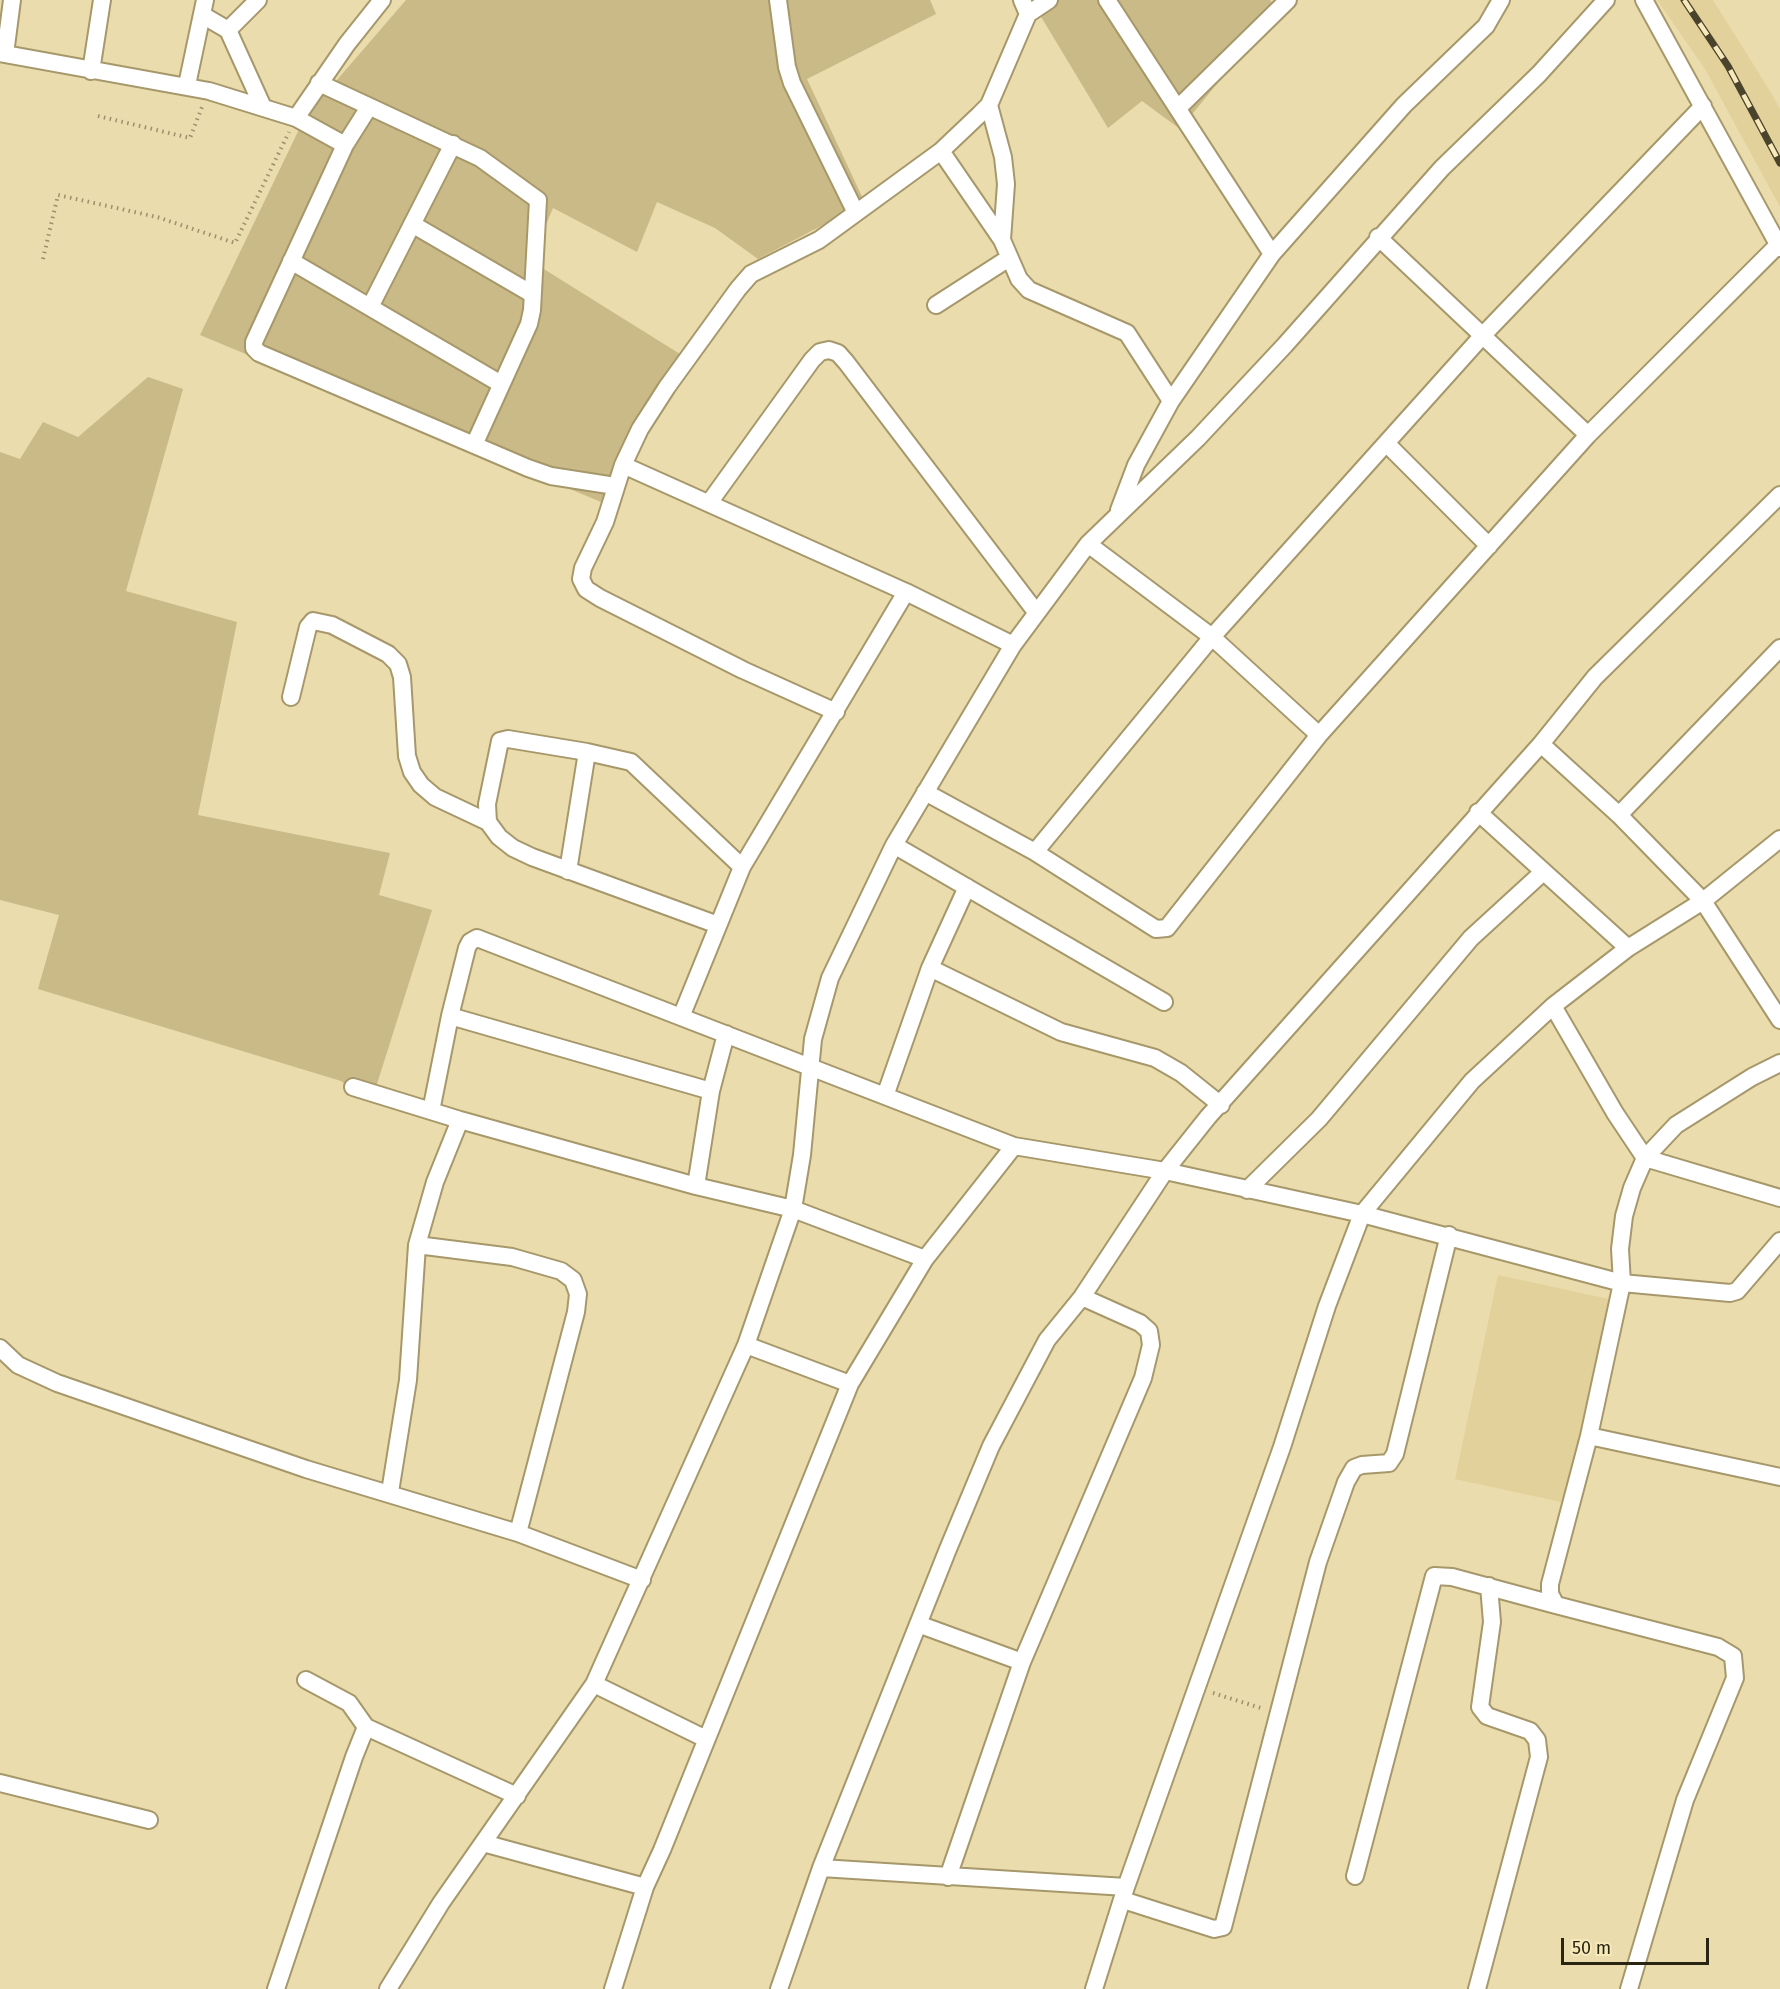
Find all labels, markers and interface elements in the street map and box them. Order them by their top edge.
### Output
scale bar [1564,1926,1712,1964]
text: 50 m [1572,1937,1611,1959]

